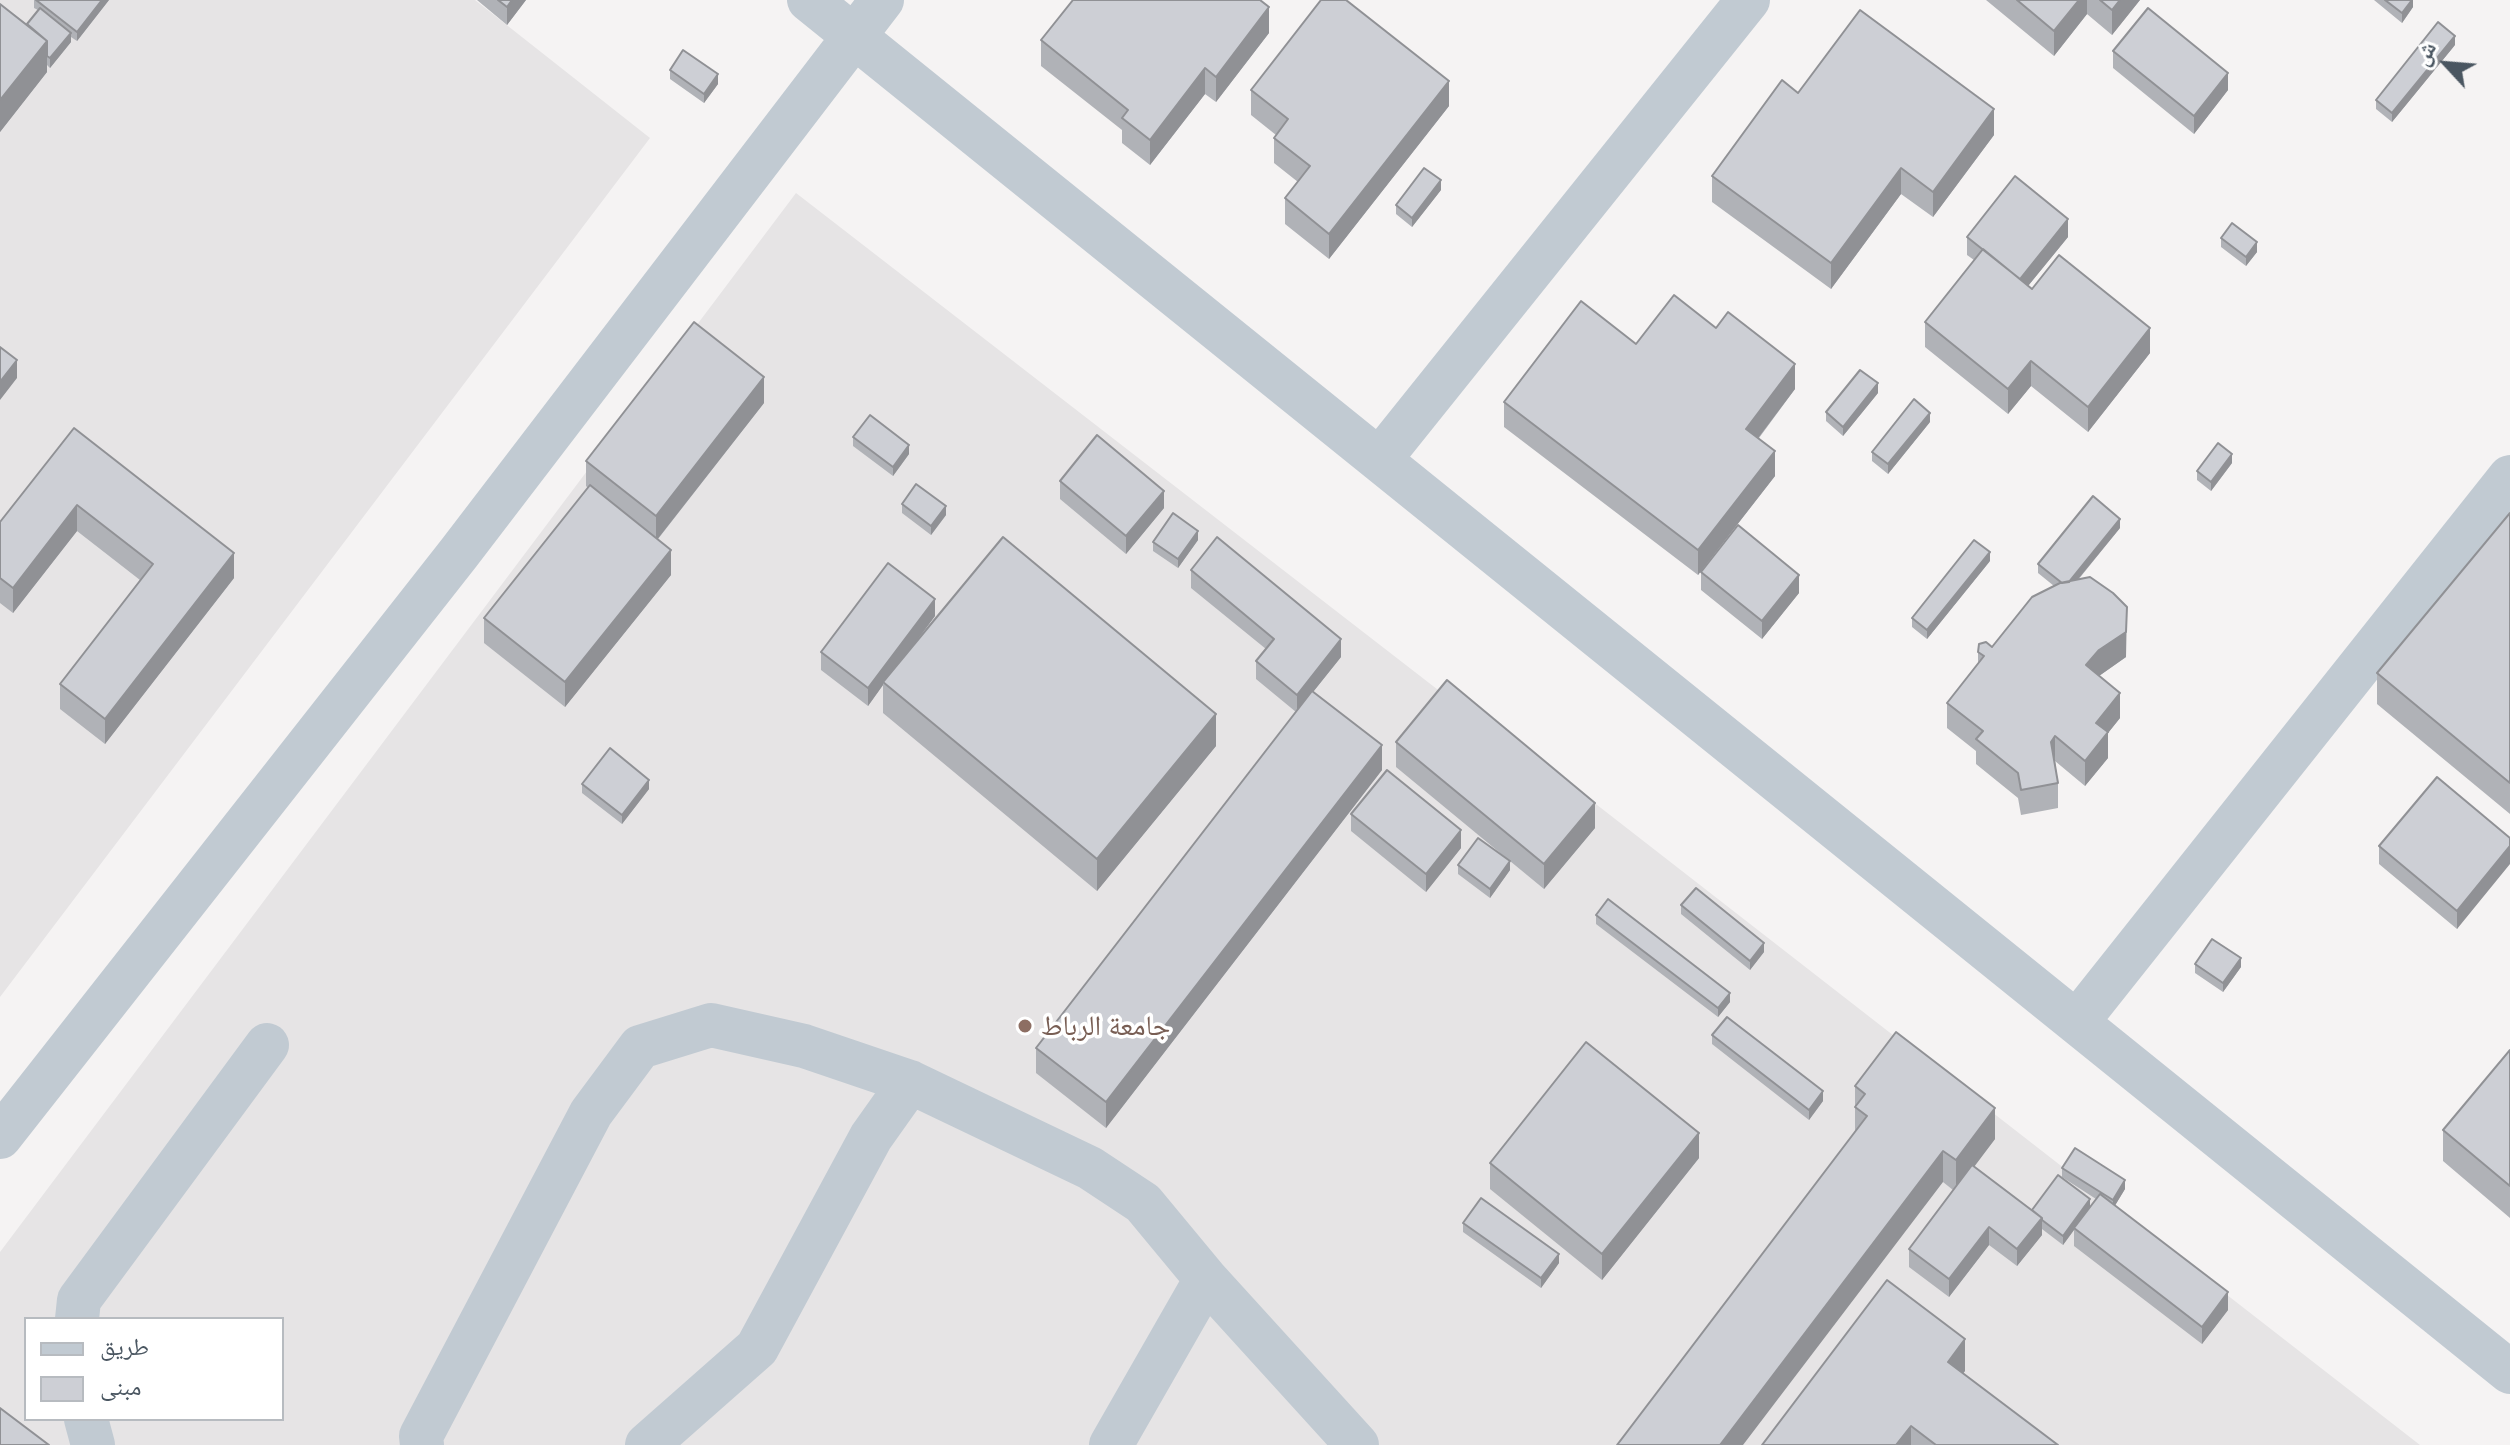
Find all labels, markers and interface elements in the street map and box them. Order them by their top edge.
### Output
north arrow [2406,24,2486,104]
text: ش [2407,37,2441,70]
place label: جامعة الرباط [1041,1009,1170,1043]
marker: جامعة الرباط [1016,1017,1034,1035]
legend [24,1317,284,1421]
text: طريق [100,1331,149,1360]
text: مبنى [100,1371,141,1400]

